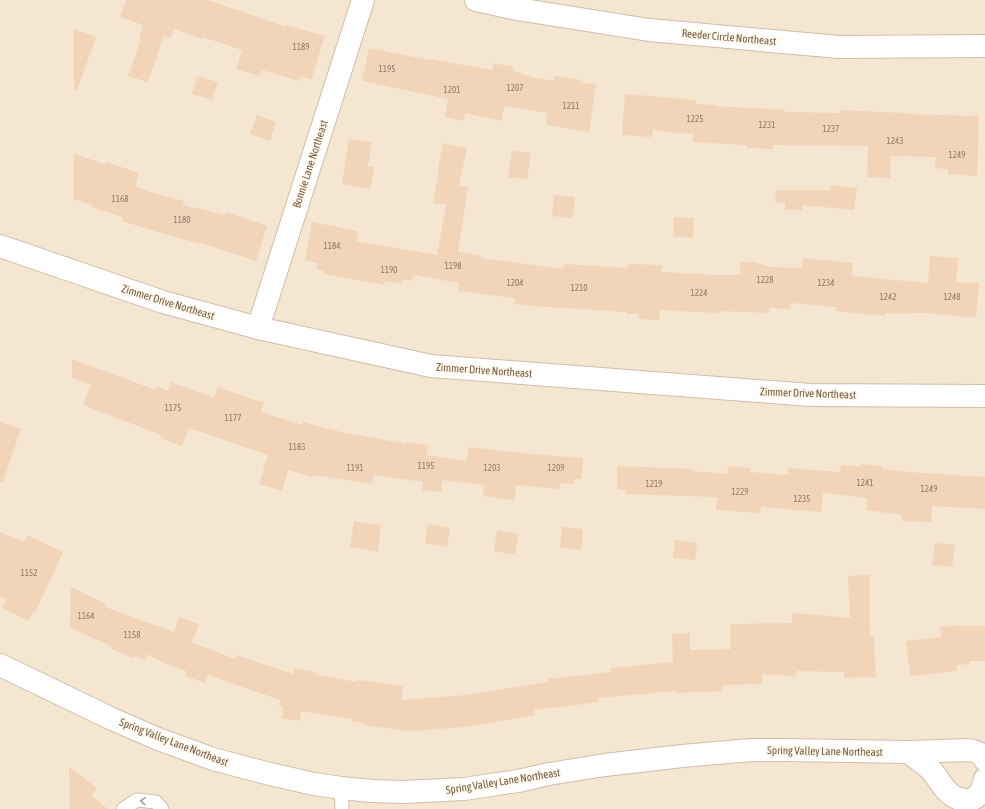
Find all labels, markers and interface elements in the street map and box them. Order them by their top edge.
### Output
street label: Reeder Circle Northeast [681,27,777,47]
house number: 1189 [293,42,309,52]
house number: 1195 [379,64,395,74]
house number: 1207 [507,83,523,93]
house number: 1201 [444,85,460,95]
house number: 1211 [563,101,579,111]
house number: 1225 [687,114,703,124]
street label: Bonnie Lane Northeast [290,119,330,209]
house number: 1231 [759,120,775,130]
house number: 1237 [823,124,839,134]
house number: 1243 [887,136,903,146]
house number: 1249 [949,150,965,160]
house number: 1168 [112,194,128,204]
house number: 1180 [174,215,190,225]
house number: 1184 [324,241,340,251]
house number: 1198 [445,261,461,271]
house number: 1190 [381,265,397,275]
house number: 1228 [757,275,773,285]
house number: 1204 [507,278,523,288]
house number: 1234 [818,278,834,288]
street label: Zimmer Drive Northeast [120,282,216,322]
house number: 1210 [571,283,587,293]
house number: 1224 [691,288,707,298]
house number: 1242 [880,292,896,302]
house number: 1248 [944,292,960,302]
street label: Zimmer Drive Northeast [436,361,532,379]
street label: Zimmer Drive Northeast [760,385,856,401]
house number: 1175 [165,403,181,413]
house number: 1177 [225,413,241,423]
house number: 1183 [289,442,305,452]
house number: 1195 [418,461,434,471]
house number: 1191 [347,463,363,473]
house number: 1203 [484,463,500,473]
house number: 1209 [548,463,564,473]
house number: 1241 [857,478,873,488]
house number: 1219 [646,479,662,489]
house number: 1249 [921,484,937,494]
house number: 1229 [732,487,748,497]
house number: 1235 [794,494,810,504]
house number: 1152 [21,568,37,578]
house number: 1164 [78,611,94,621]
house number: 1158 [124,630,140,640]
street label: Spring Valley Lane Northeast [118,716,230,768]
street label: Spring Valley Lane Northeast [767,744,883,758]
street label: Spring Valley Lane Northeast [445,766,561,796]
one-way arrow [140,796,146,805]

